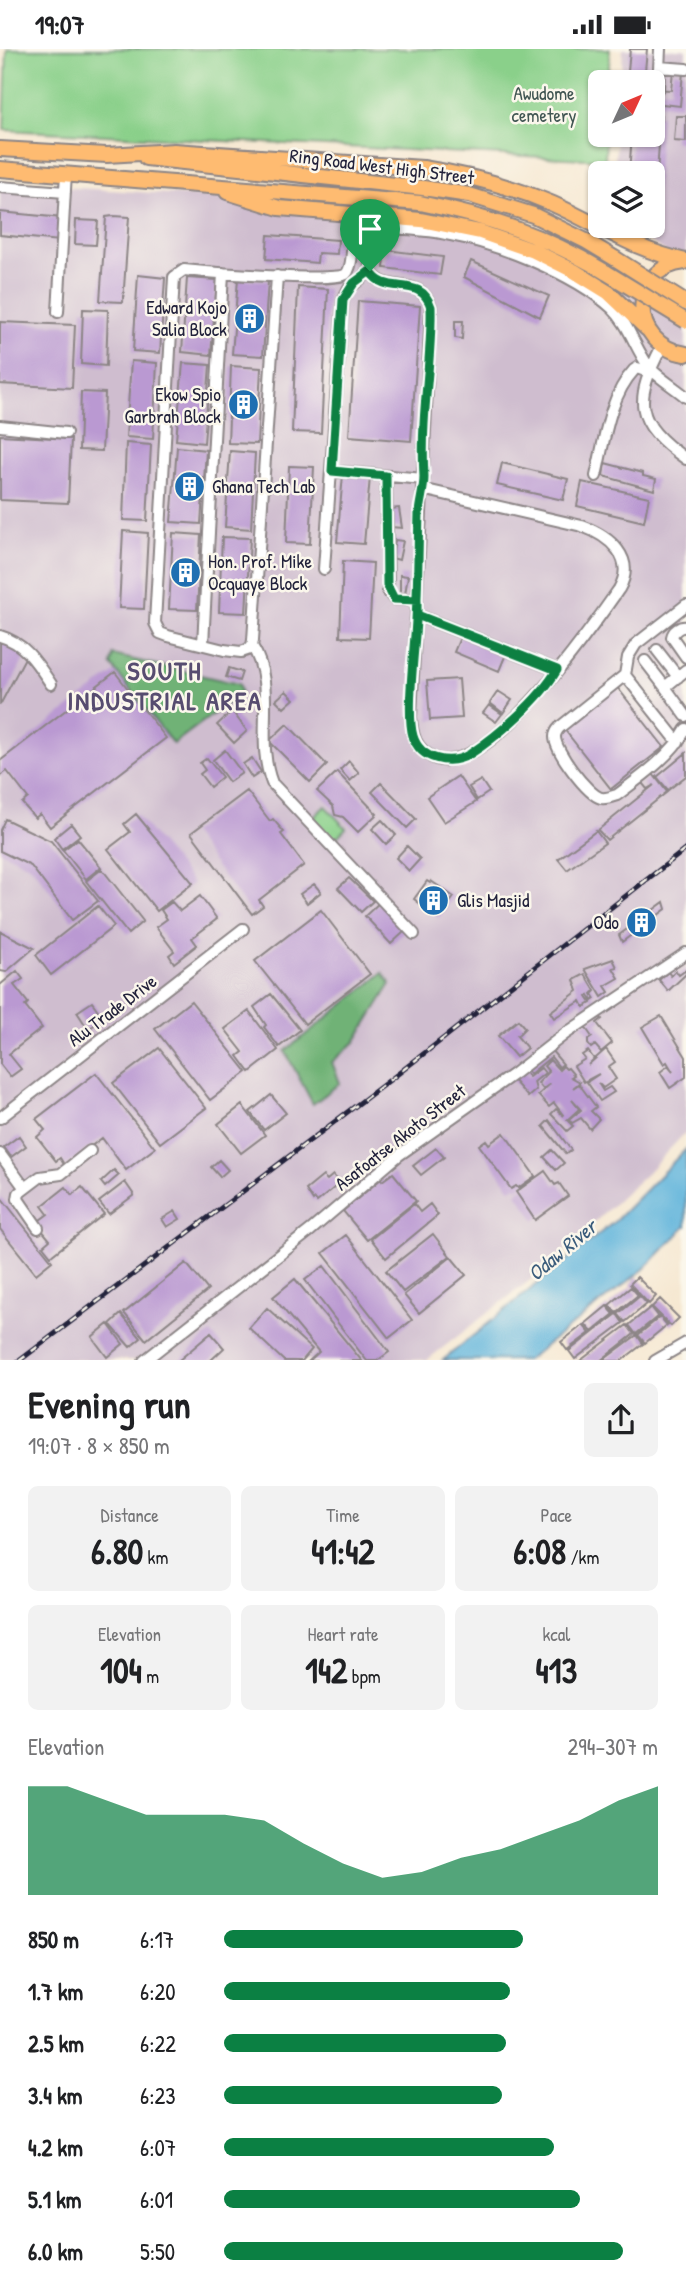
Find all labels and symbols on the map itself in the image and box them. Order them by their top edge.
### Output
north arrow [588,70,665,147]
park label: Awudome cemetery [512,80,576,128]
street label: Ring Road West High Street [288,142,476,190]
pin [340,199,400,271]
place label: Edward Kojo Salia Block [146,294,227,342]
building icon: Edward Kojo Salia Block [233,301,267,335]
place label: Ekow Spio Garbrah Block [125,381,221,429]
building icon: Ekow Spio Garbrah Block [227,388,261,422]
building icon: Ghana Tech Lab [172,469,206,503]
place label: Ghana Tech Lab [212,473,316,499]
place label: Hon. Prof. Mike Ocquaye Block [208,548,312,596]
building icon: Hon. Prof. Mike Ocquaye Block [168,555,202,589]
district label: SOUTH INDUSTRIAL AREA [67,653,263,718]
building icon: Glis Masjid [417,883,451,917]
place label: Glis Masjid [457,887,530,913]
building icon: Odo [625,905,659,939]
place label: Odo [593,909,619,935]
street label: Alu Trade Drive [62,968,162,1052]
street label: Asafoatse Akoto Street [329,1077,471,1196]
water label: Odaw River [521,1211,605,1287]

